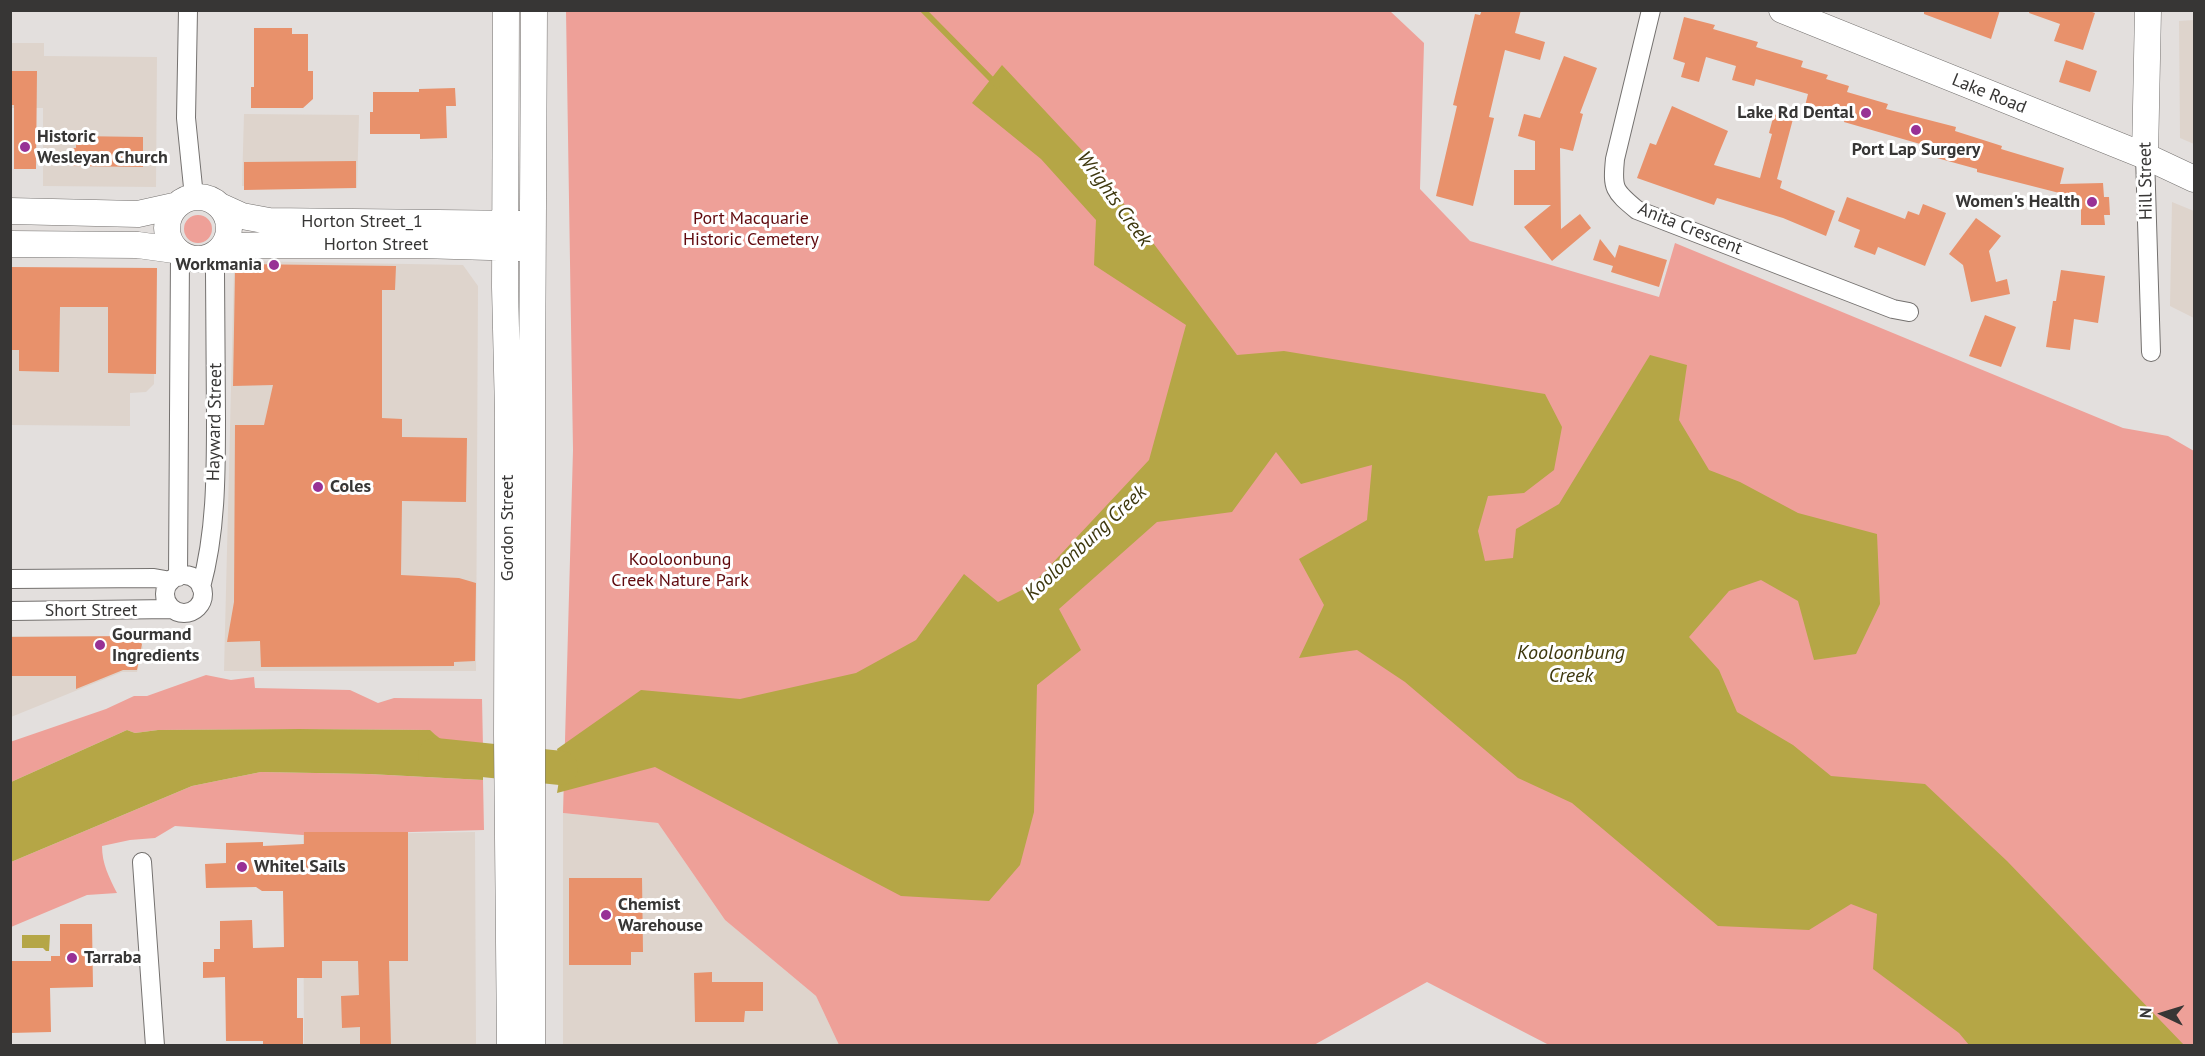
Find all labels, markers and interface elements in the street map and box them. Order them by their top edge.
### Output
street label: Lake Road [1949,69,2029,119]
place label: Lake Rd Dental [1737,102,1854,124]
marker: Lake Rd Dental [1859,106,1873,120]
marker: Port Lap Surgery [1909,123,1923,137]
place label: Historic Wesleyan Church [37,126,168,168]
place label: Port Lap Surgery [1852,139,1980,161]
marker: Historic Wesleyan Church [18,140,32,154]
street label: Hill Street [2135,142,2157,220]
water label: Wrights Creek [1071,147,1157,251]
place label: Women's Health [1956,191,2080,213]
marker: Women's Health [2085,195,2099,209]
street label: Anita Crescent [1635,198,1745,260]
park label: Port Macquarie Historic Cemetery [683,208,819,250]
street label: Horton Street_1 [301,211,423,233]
street label: Horton Street [324,234,428,256]
place label: Workmania [176,254,262,276]
marker: Workmania [267,258,281,272]
street label: Hayward Street [203,363,227,481]
street label: Gordon Street [497,475,519,581]
place label: Coles [330,476,371,498]
marker: Coles [311,480,325,494]
water label: Kooloonbung Creek [1020,481,1152,605]
park label: Kooloonbung Creek Nature Park [611,549,749,592]
street label: Short Street [45,600,137,622]
place label: Gourmand Ingredients [112,624,199,666]
marker: Gourmand Ingredients [93,638,107,652]
water label: Kooloonbung Creek [1517,641,1625,688]
place label: Whitel Sails [254,856,346,878]
marker: Whitel Sails [235,860,249,874]
place label: Chemist Warehouse [618,894,703,936]
marker: Chemist Warehouse [599,908,613,922]
place label: Tarraba [84,947,141,969]
marker: Tarraba [65,951,79,965]
north arrow [2133,984,2193,1044]
text: N [2135,1007,2155,1019]

